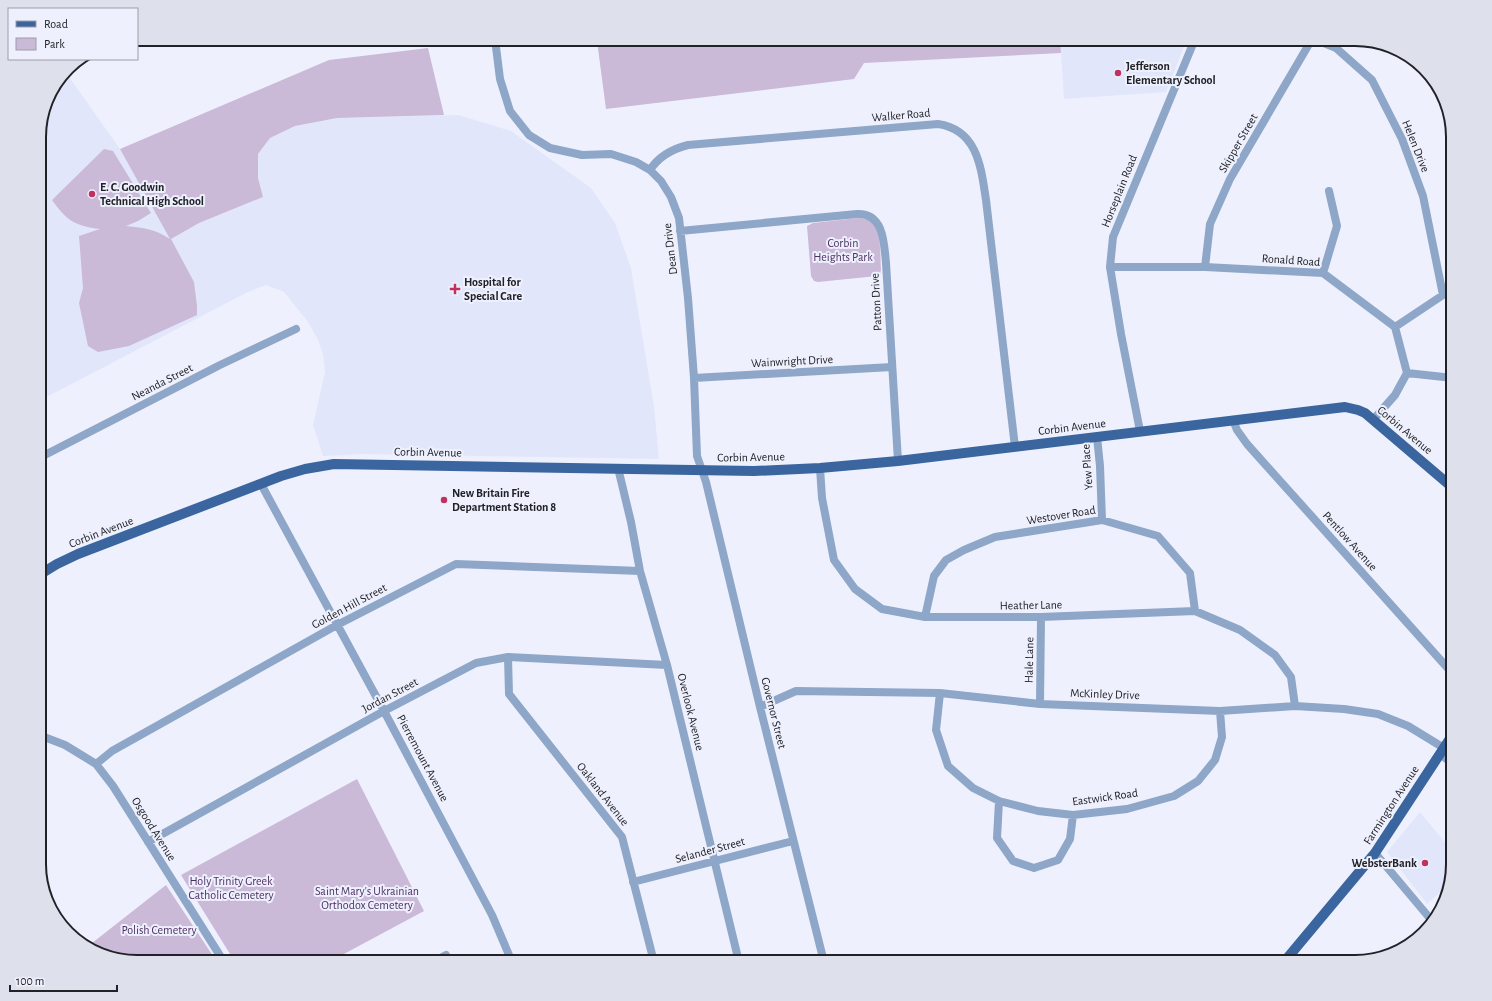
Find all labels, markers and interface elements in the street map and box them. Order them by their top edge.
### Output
legend [8,8,138,60]
text: Road [44,18,68,30]
text: Park [44,38,65,50]
place label: Jefferson Elementary School [1126,60,1216,87]
marker: Jefferson Elementary School [1113,68,1123,78]
street label: Walker Road [871,106,931,124]
street label: Skipper Street [1216,111,1260,174]
street label: Helen Drive [1400,118,1432,174]
street label: Horseplain Road [1099,153,1139,229]
place label: E. C. Goodwin Technical High School [100,181,204,207]
marker: E. C. Goodwin Technical High School [87,189,97,199]
street label: Dean Drive [661,223,679,275]
park label: Corbin Heights Park [813,237,873,263]
street label: Ronald Road [1261,252,1321,268]
street label: Patton Drive [868,273,884,331]
place label: Hospital for Special Care [464,276,522,302]
marker: Hospital for Special Care [449,283,461,295]
street label: Wainwright Drive [751,353,833,369]
street label: Neanda Street [129,361,195,403]
street label: Corbin Avenue [1375,404,1435,456]
street label: Corbin Avenue [1038,417,1106,437]
street label: Yew Place [1079,444,1095,490]
street label: Corbin Avenue [394,445,462,459]
street label: Corbin Avenue [717,450,785,464]
place label: New Britain Fire Department Station 8 [452,487,556,513]
marker: New Britain Fire Department Station 8 [439,495,449,505]
street label: Westover Road [1026,504,1096,526]
street label: Pentlow Avenue [1320,509,1380,573]
street label: Corbin Avenue [67,514,135,550]
street label: Golden Hill Street [310,581,389,631]
street label: Heather Lane [1000,598,1062,612]
street label: Hale Lane [1023,637,1035,683]
street label: Overlook Avenue [676,672,706,752]
street label: Jordan Street [360,675,420,715]
street label: Governor Street [759,676,789,750]
street label: McKinley Drive [1070,687,1140,702]
street label: Pierremount Avenue [395,713,451,803]
street label: Oakland Avenue [575,760,631,828]
street label: Farmington Avenue [1361,763,1421,847]
street label: Eastwick Road [1071,786,1139,808]
street label: Osgood Avenue [130,795,178,863]
street label: Selander Street [674,835,746,865]
place label: WebsterBank [1352,857,1417,869]
marker: WebsterBank [1420,858,1430,868]
park label: Holy Trinity Greek Catholic Cemetery [188,875,274,902]
park label: Saint Mary’s Ukrainian Orthodox Cemetery [315,885,419,912]
park label: Polish Cemetery [121,924,197,937]
scale bar [10,967,117,993]
text: 100 m [16,975,44,987]

